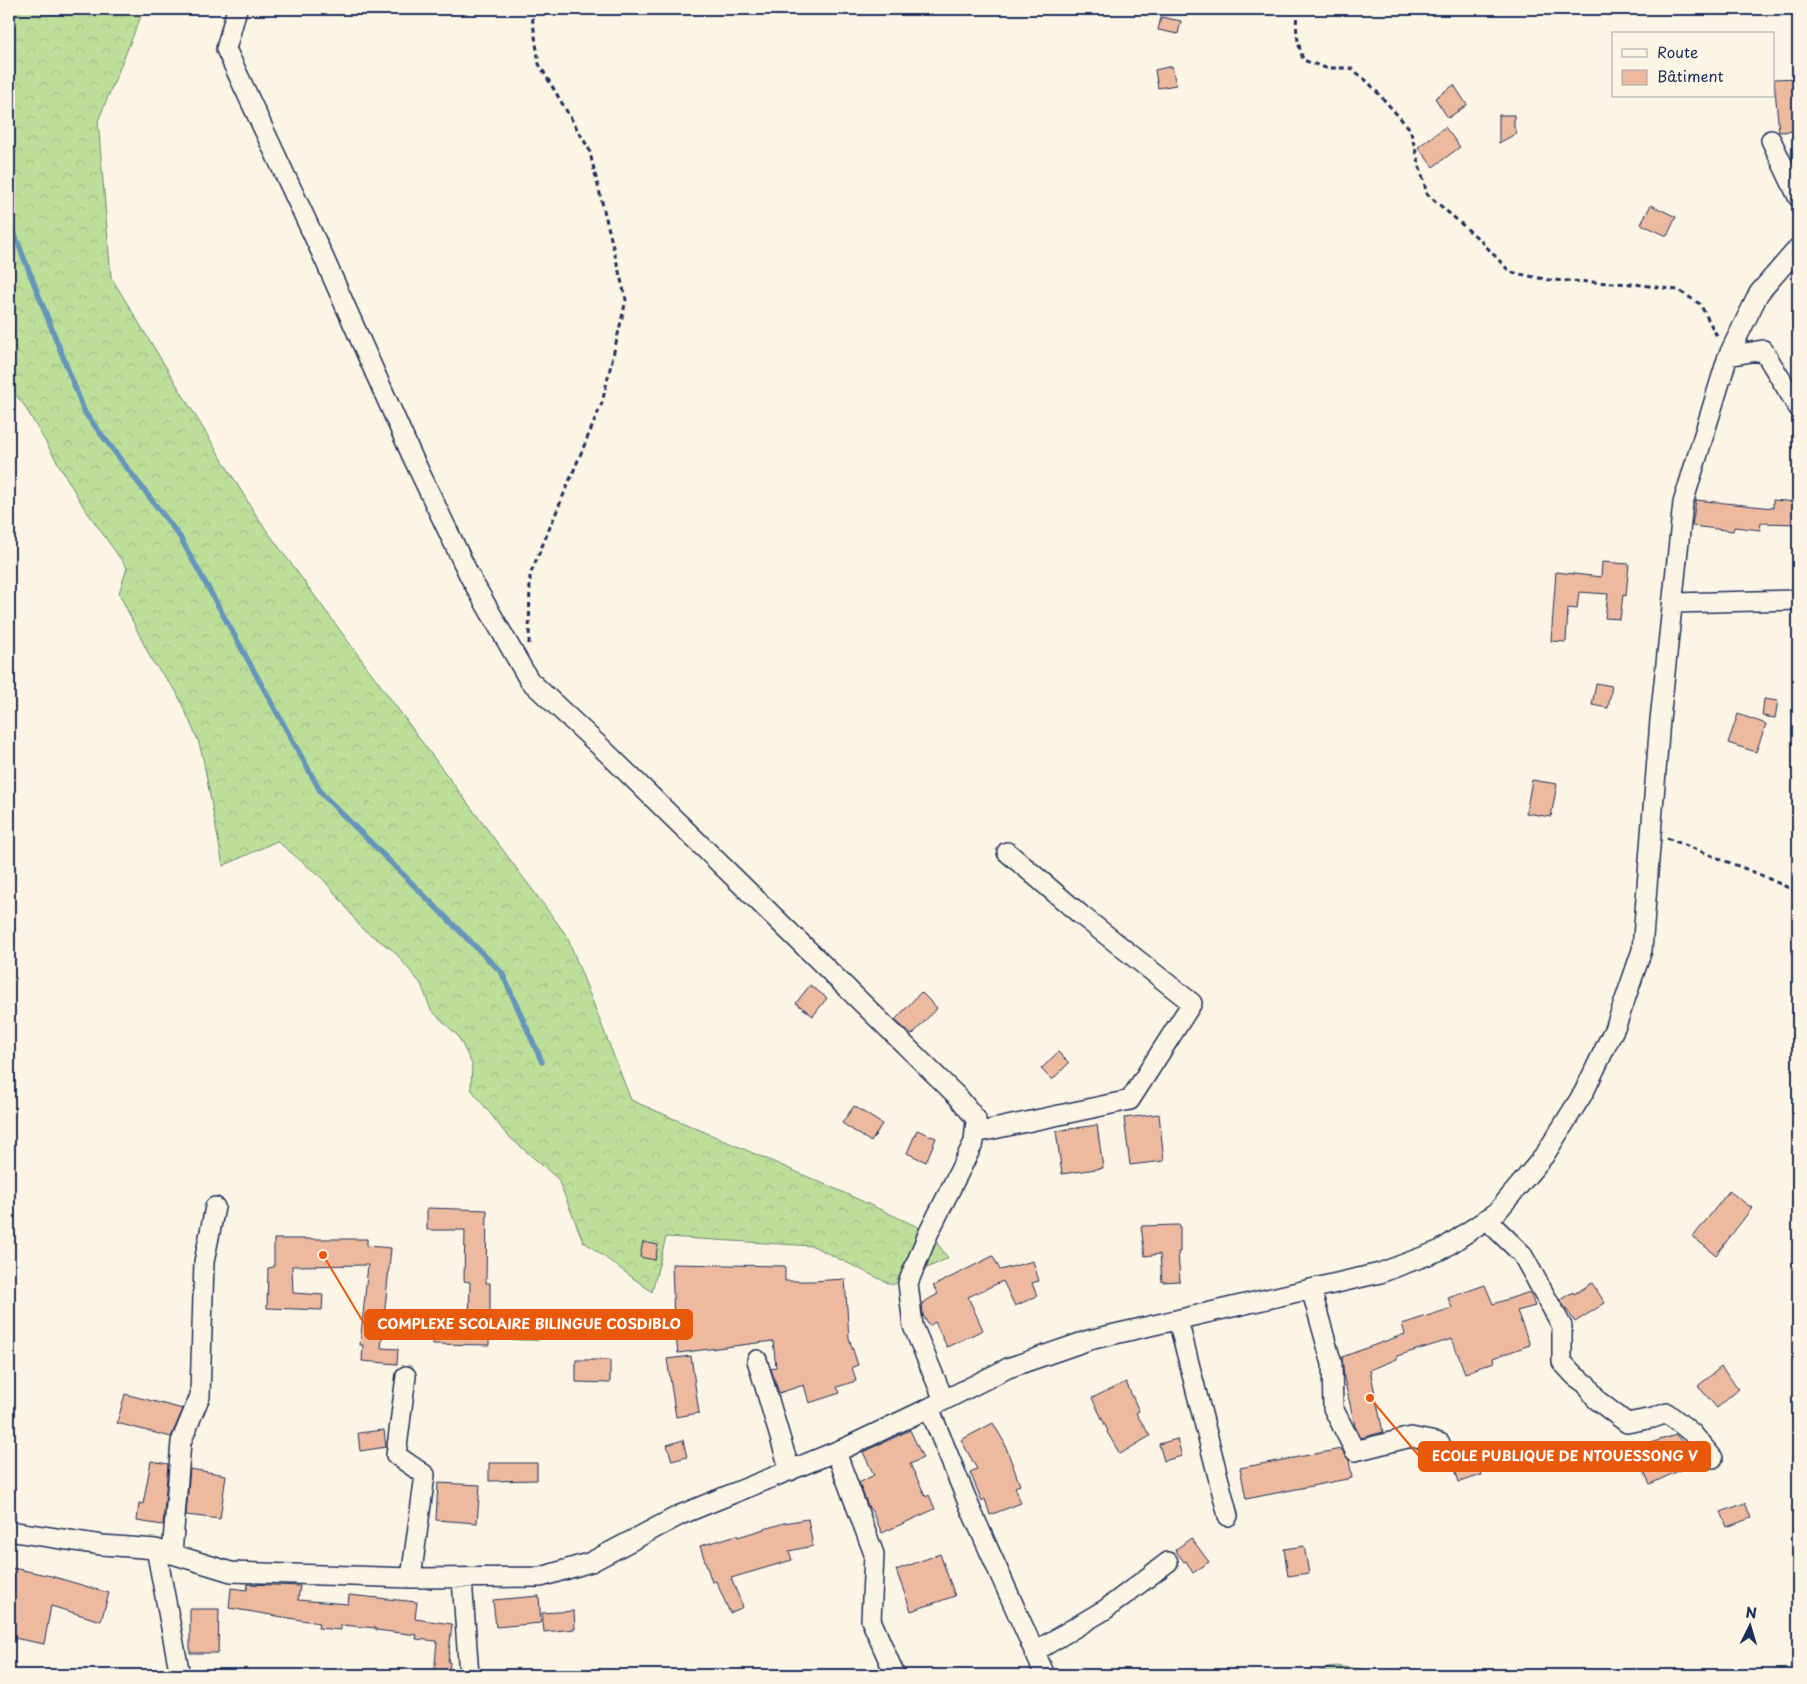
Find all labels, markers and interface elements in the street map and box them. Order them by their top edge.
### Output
legend [1612,32,1774,98]
text: Route [1657,40,1698,63]
text: Bâtiment [1657,64,1724,87]
callout: COMPLEXE SCOLAIRE BILINGUE COSDIBLO [365,1310,692,1339]
text: COMPLEXE SCOLAIRE BILINGUE COSDIBLO [377,1313,681,1334]
callout: ECOLE PUBLIQUE DE NTOUESSONG V [1419,1442,1710,1471]
text: ECOLE PUBLIQUE DE NTOUESSONG V [1432,1445,1699,1466]
north arrow [1724,1602,1774,1652]
text: N [1745,1602,1758,1623]

